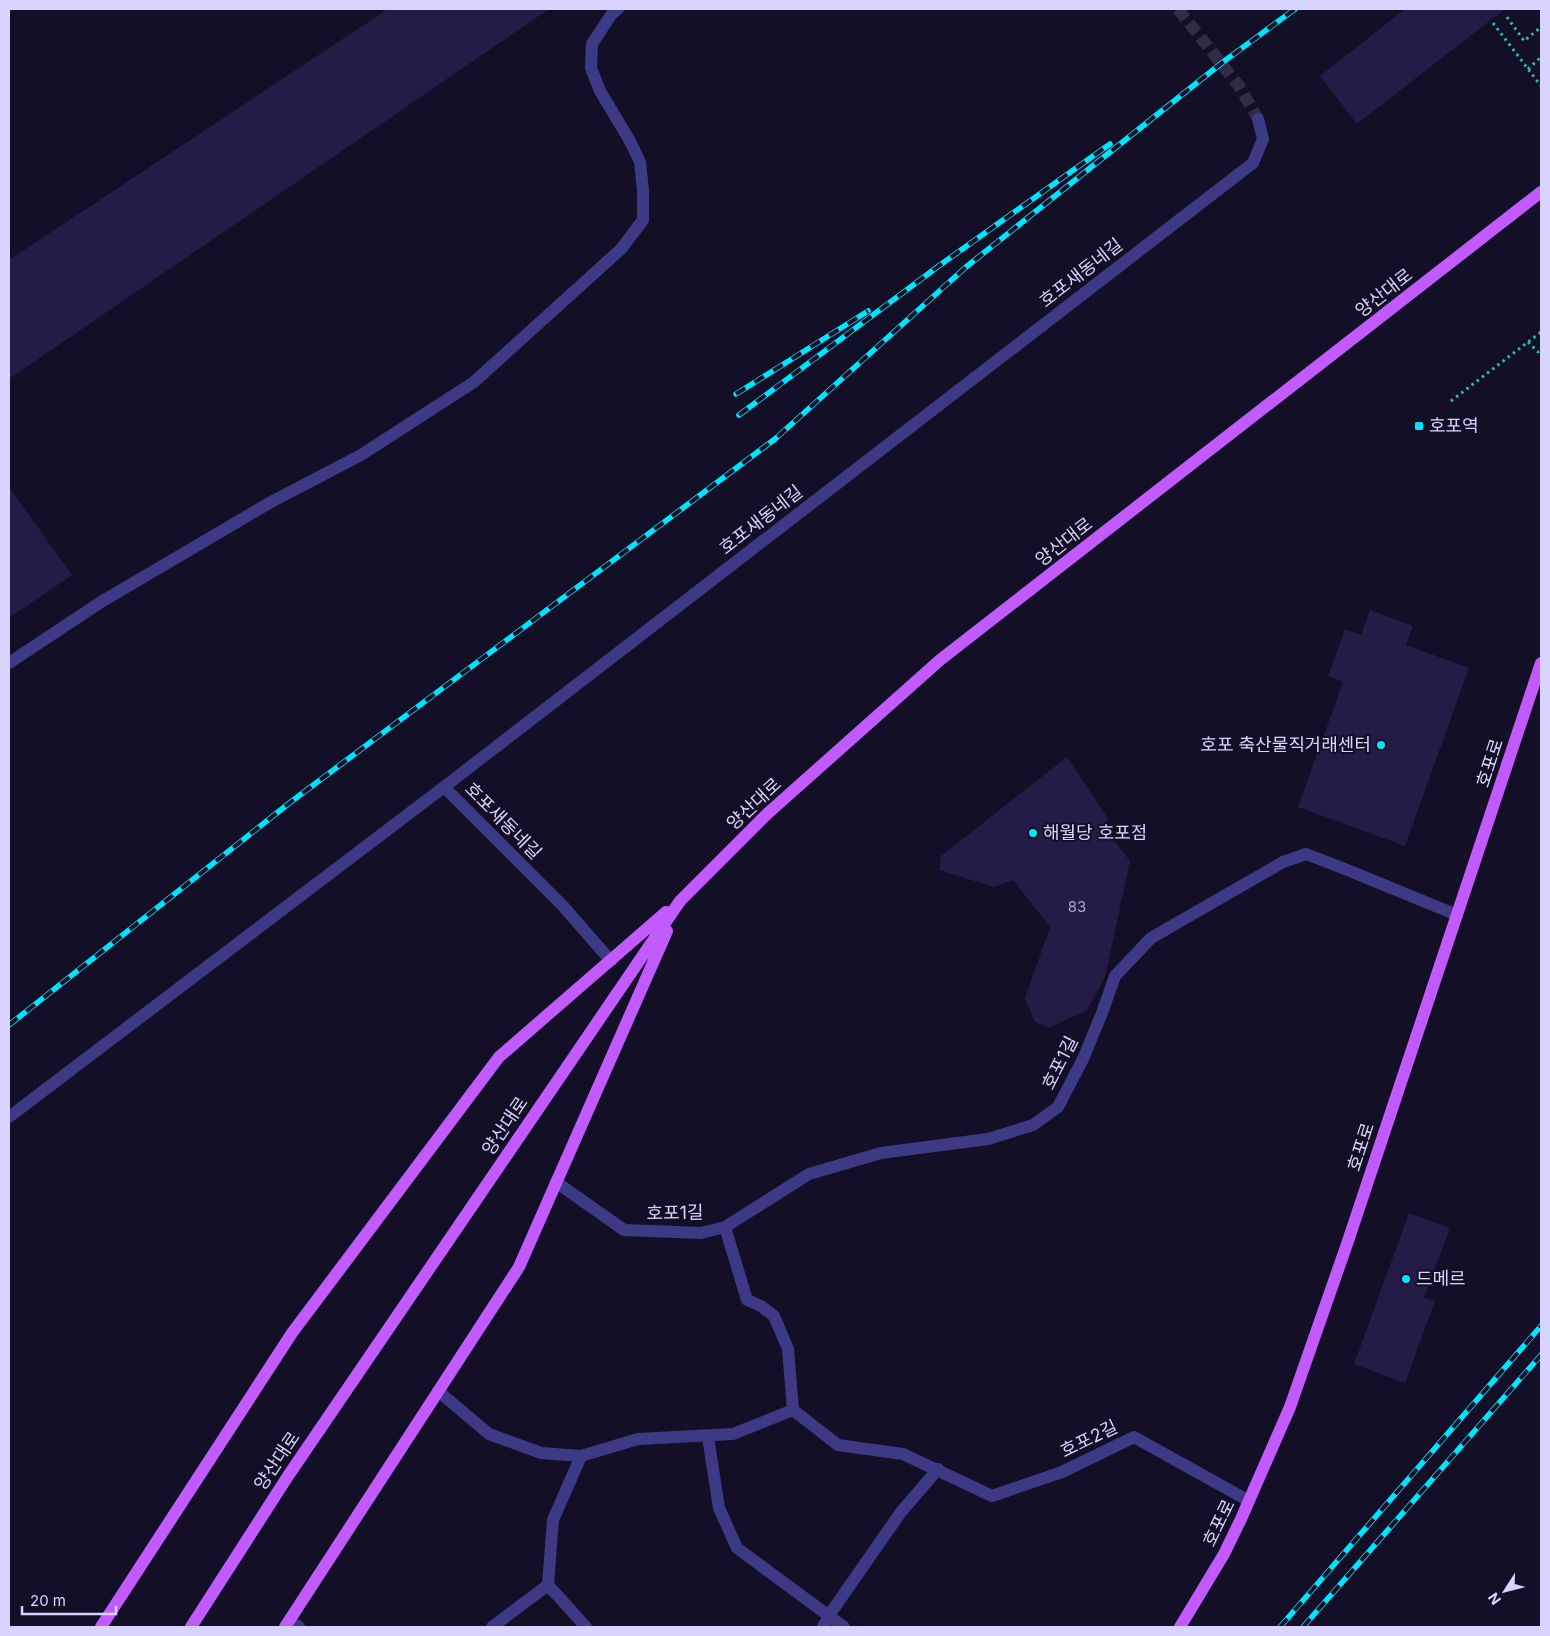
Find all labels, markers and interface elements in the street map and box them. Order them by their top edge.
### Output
street label: 호포새동네길 [1035,234,1126,311]
street label: 양산대로 [1351,264,1416,321]
place label: 호포역 [1429,415,1479,436]
marker: 호포역 [1413,420,1425,432]
street label: 호포새동네길 [715,481,806,558]
street label: 양산대로 [1031,513,1096,570]
place label: 호포 축산물직거래센터 [1200,734,1371,755]
street label: 호포로 [1472,736,1507,790]
marker: 호포 축산물직거래센터 [1375,739,1387,751]
street label: 양산대로 [722,773,785,834]
street label: 호포새동네길 [461,778,546,863]
place label: 해월당 호포점 [1043,822,1147,843]
marker: 해월당 호포점 [1027,827,1039,839]
house number: 83 [1068,897,1086,916]
street label: 호포1길 [1037,1033,1082,1093]
street label: 양산대로 [477,1092,532,1159]
street label: 호포로 [1343,1120,1378,1174]
street label: 호포1길 [646,1202,704,1223]
place label: 드메르 [1416,1268,1466,1289]
marker: 드메르 [1400,1273,1412,1285]
street label: 호포2길 [1057,1416,1121,1461]
street label: 양산대로 [249,1427,304,1494]
street label: 호포로 [1198,1496,1239,1550]
north arrow [1480,1566,1530,1616]
scale bar [22,1584,116,1616]
text: N [1484,1590,1504,1608]
text: 20 m [30,1591,66,1610]

